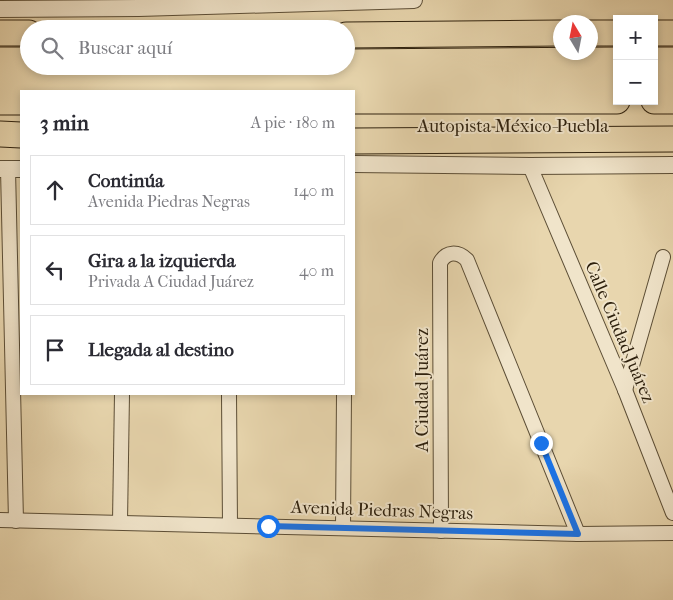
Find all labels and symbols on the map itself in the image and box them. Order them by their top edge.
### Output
north arrow [553,15,598,60]
street label: Autopista México-Puebla [416,116,609,137]
street label: Calle Ciudad Juárez [580,258,659,406]
street label: A Ciudad Juárez [412,328,433,453]
route end [530,432,553,455]
street label: Avenida Piedras Negras [290,497,474,524]
route start [257,515,280,538]

